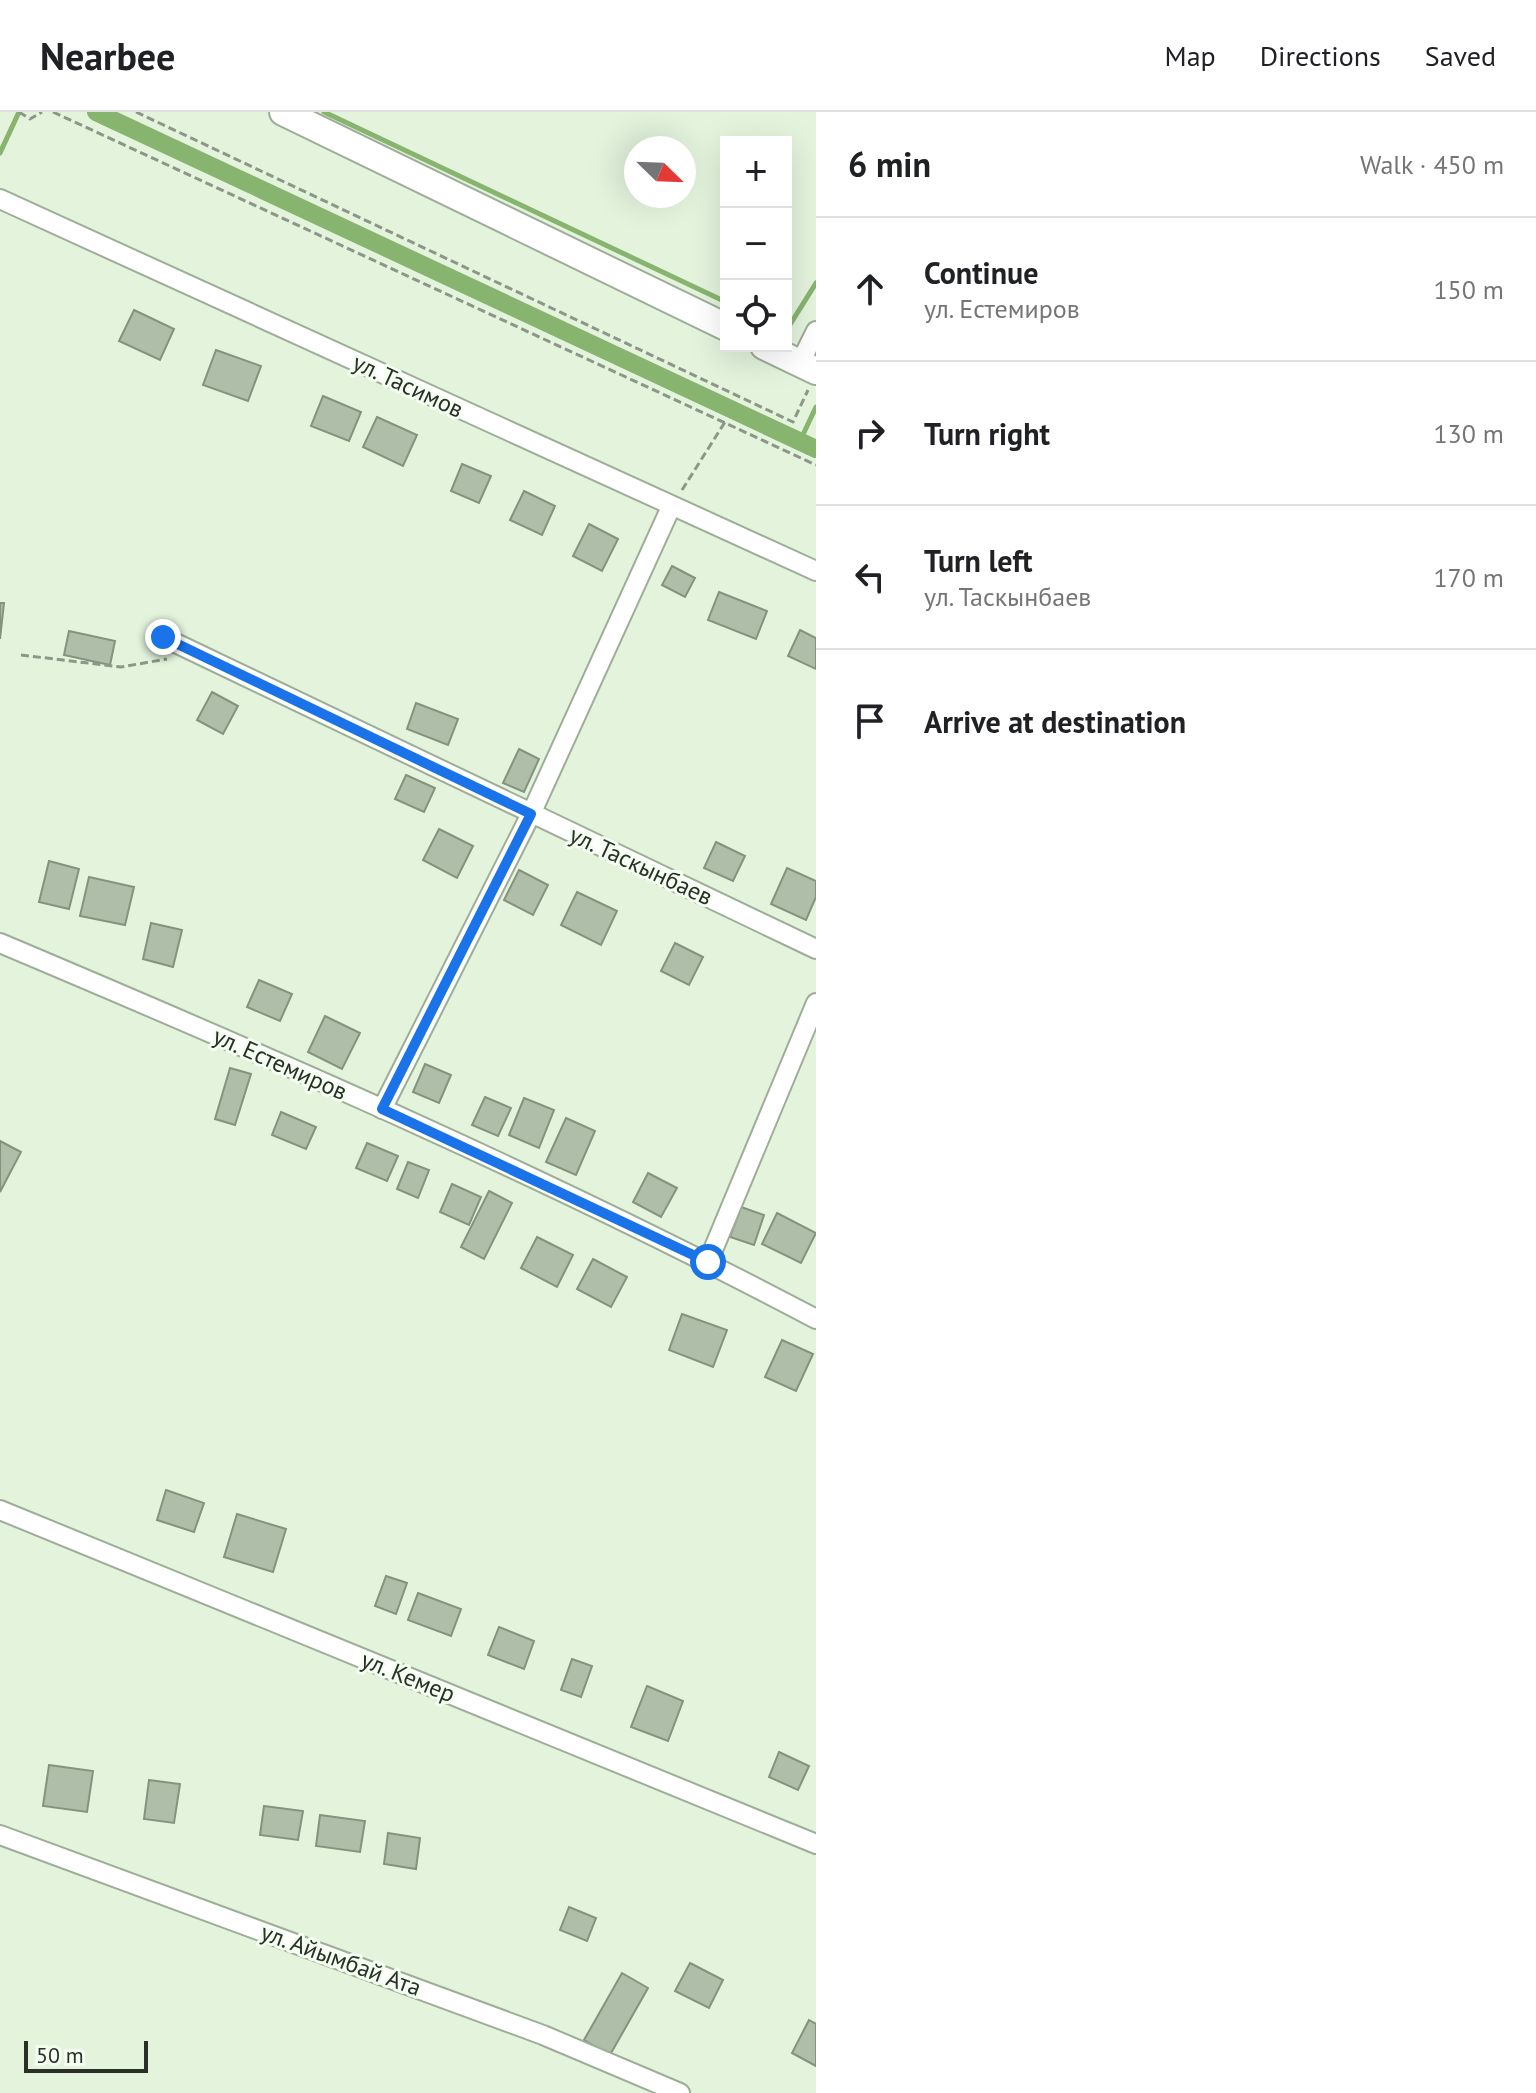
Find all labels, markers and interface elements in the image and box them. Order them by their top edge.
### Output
text: Nearbee [40,31,175,80]
text: Map [1165,37,1216,74]
text: Directions [1260,37,1381,74]
text: Saved [1425,37,1496,74]
north arrow [624,136,696,208]
map controls [720,136,792,352]
button: + [720,136,792,208]
text: 6 min [848,142,931,186]
text: Walk · 450 m [1360,148,1504,181]
button: − [720,208,792,280]
text: Continue [924,253,1038,292]
icon: ahead [848,267,892,311]
text: 150 m [1433,273,1504,306]
button: locate [720,280,792,352]
text: ул. Естемиров [924,292,1080,325]
street label: ул. Тасимов [348,346,469,425]
icon: right [848,411,892,455]
text: Turn right [924,414,1050,453]
text: 130 m [1433,417,1504,450]
text: Turn left [924,541,1032,580]
icon: left [848,555,892,599]
text: 170 m [1433,561,1504,594]
text: ул. Таскынбаев [924,580,1091,613]
route end [145,619,181,655]
icon: arrive [848,699,892,743]
text: Arrive at destination [924,702,1186,741]
street label: ул. Таскынбаев [565,819,718,912]
street label: ул. Естемиров [208,1020,352,1107]
route start [690,1244,726,1280]
street label: ул. Кемер [357,1644,460,1709]
street label: ул. Айымбай Ата [257,1916,426,2003]
scale bar [24,2037,148,2073]
text: 50 m [36,2041,84,2069]

